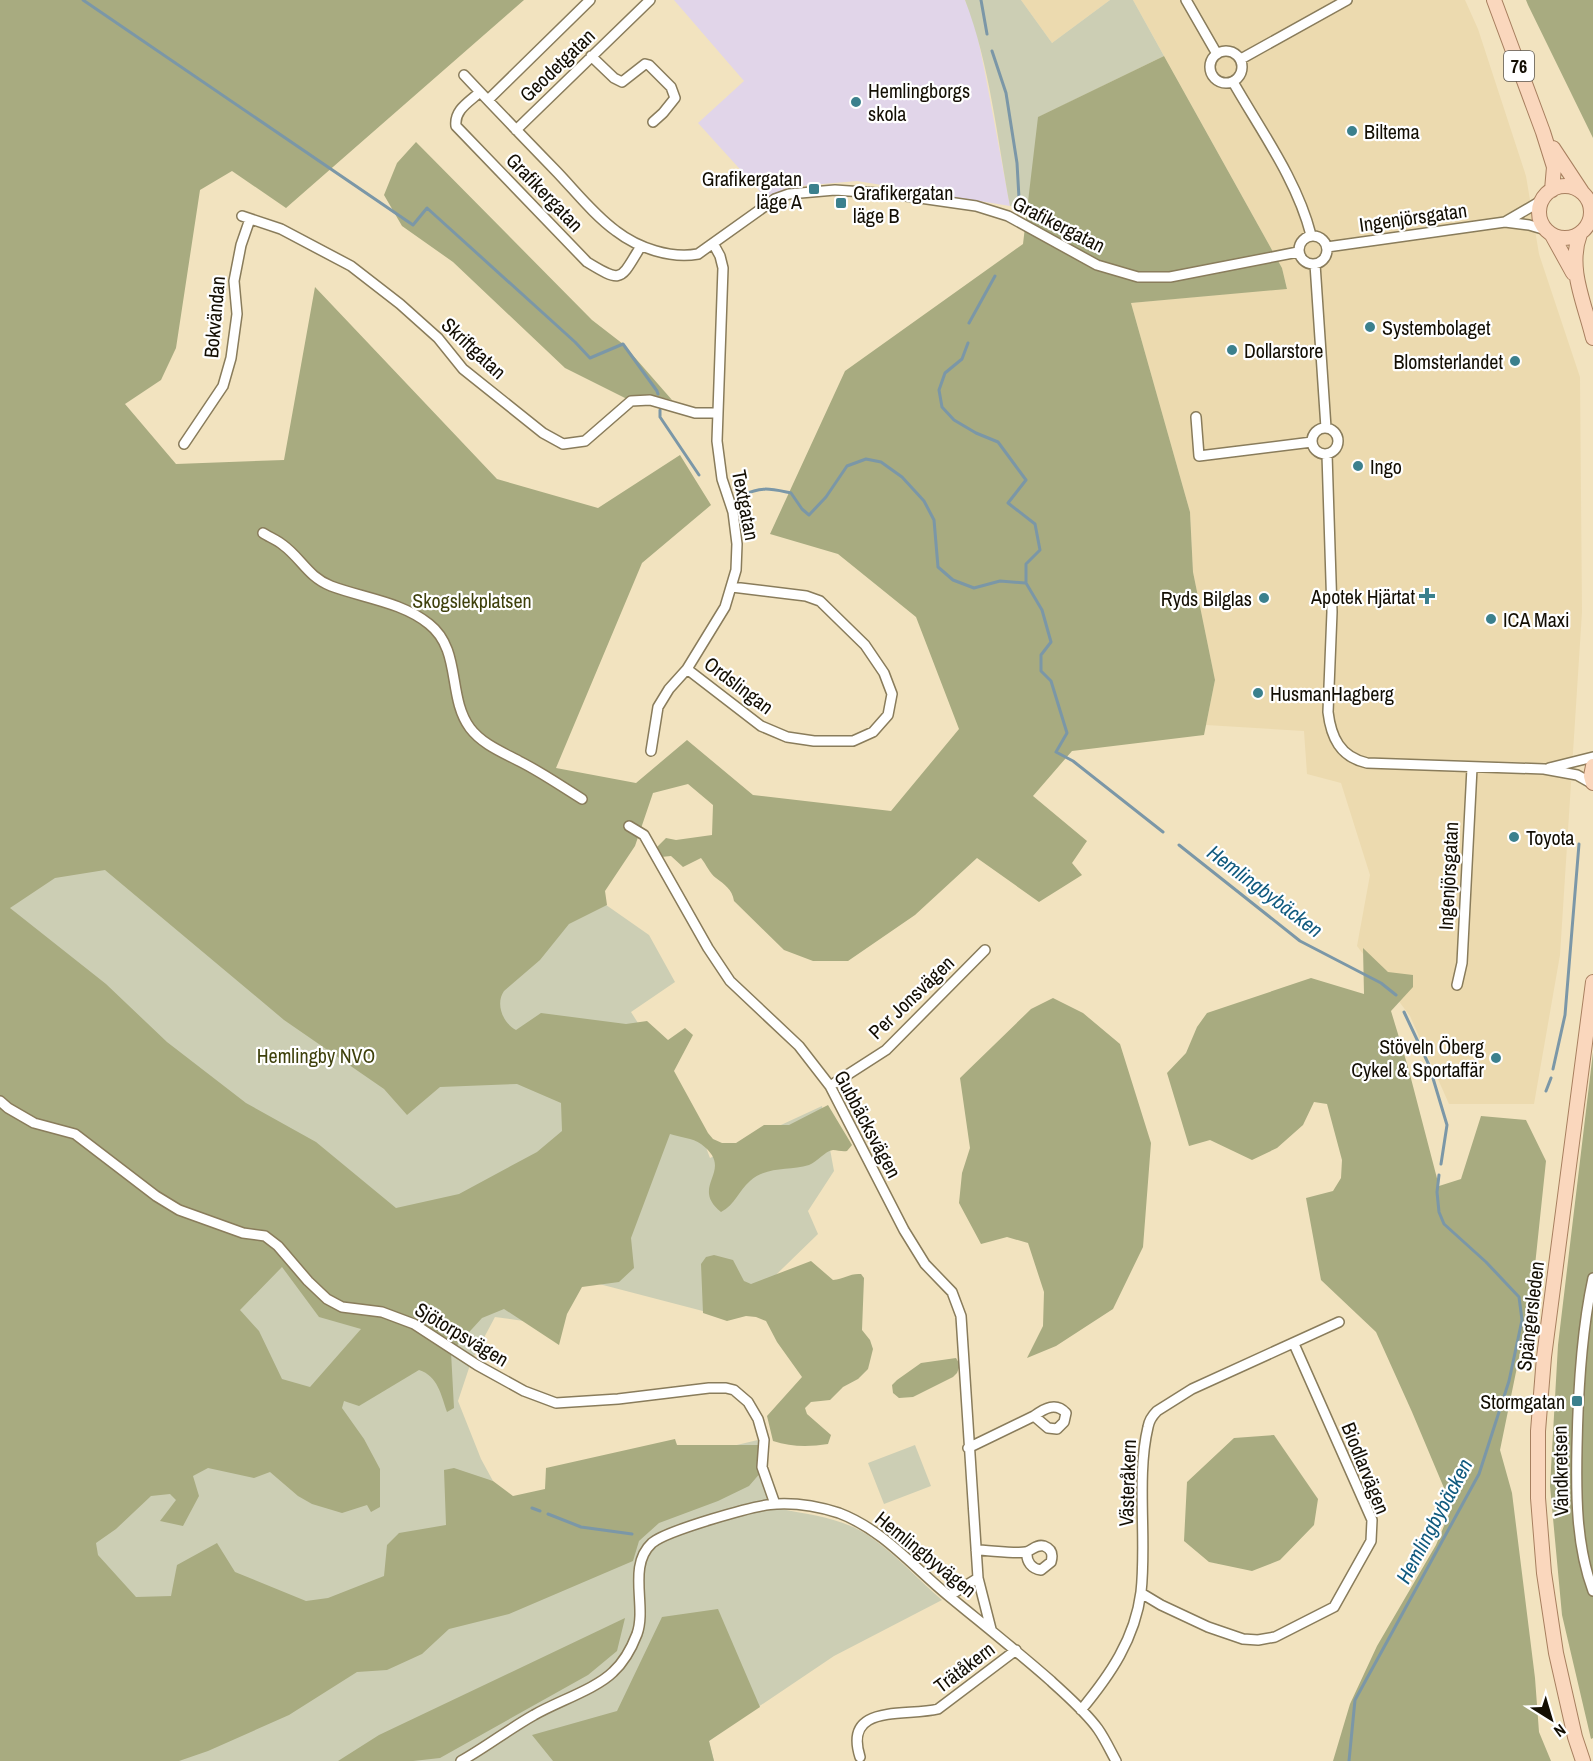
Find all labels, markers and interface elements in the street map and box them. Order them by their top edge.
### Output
street label: Geodetgatan [514,22,600,108]
road number: 76 [1504,51,1534,81]
place label: Hemlingborgs skola [868,77,970,127]
marker: Hemlingborgs skola [849,95,863,109]
place label: Biltema [1364,118,1420,145]
marker: Biltema [1345,124,1359,138]
street label: Grafikergatan [500,147,590,237]
place label: Grafikergatan läge A [702,165,802,215]
place label: Grafikergatan läge B [853,179,953,229]
marker: Grafikergatan läge A [807,182,821,196]
street label: Grafikergatan [1008,189,1110,259]
marker: Grafikergatan läge B [834,196,848,210]
street label: Ingenjörsgatan [1357,196,1469,238]
street label: Bokvändan [197,275,231,359]
street label: Skriftgatan [436,311,512,385]
place label: Systembolaget [1382,314,1491,341]
marker: Systembolaget [1363,320,1377,334]
place label: Dollarstore [1244,337,1323,364]
marker: Dollarstore [1225,343,1239,357]
place label: Blomsterlandet [1394,348,1503,375]
marker: Blomsterlandet [1508,354,1522,368]
place label: Ingo [1370,453,1402,480]
marker: Ingo [1351,459,1365,473]
street label: Textgatan [726,468,766,542]
place label: Apotek Hjärtat [1310,583,1415,610]
place label: Ryds Bilglas [1161,585,1252,612]
park label: Skogslekplatsen [412,587,532,614]
marker: Apotek Hjärtat [1420,589,1434,603]
marker: Ryds Bilglas [1257,591,1271,605]
place label: ICA Maxi [1503,606,1570,633]
marker: ICA Maxi [1484,612,1498,626]
street label: Ordslingan [699,650,779,720]
place label: HusmanHagberg [1270,680,1394,707]
marker: HusmanHagberg [1251,686,1265,700]
street label: Ingenjörsgatan [1432,821,1464,931]
place label: Toyota [1526,824,1574,851]
marker: Toyota [1507,830,1521,844]
water label: Hemlingbybäcken [1201,838,1329,944]
street label: Per Jonsvägen [862,949,960,1045]
place label: Stöveln Öberg Cykel & Sportaffär [1351,1033,1485,1083]
park label: Hemlingby NVO [257,1042,375,1069]
marker: Stöveln Öberg Cykel & Sportaffär [1489,1051,1503,1065]
street label: Gubbäcksvägen [828,1065,908,1183]
street label: Spängersleden [1510,1260,1550,1372]
street label: Sjötorpsvägen [410,1295,514,1373]
place label: Stormgatan [1480,1388,1565,1415]
marker: Stormgatan [1570,1394,1584,1408]
street label: Biodlarvägen [1335,1418,1397,1518]
street label: Vändkretsen [1546,1425,1574,1517]
street label: Västeråkern [1112,1439,1142,1527]
water label: Hemlingbybäcken [1389,1453,1479,1589]
street label: Hemlingbyvägen [870,1505,982,1603]
street label: Trätåkern [928,1635,1000,1699]
north arrow [1521,1689,1581,1749]
text: N [1550,1719,1570,1743]

